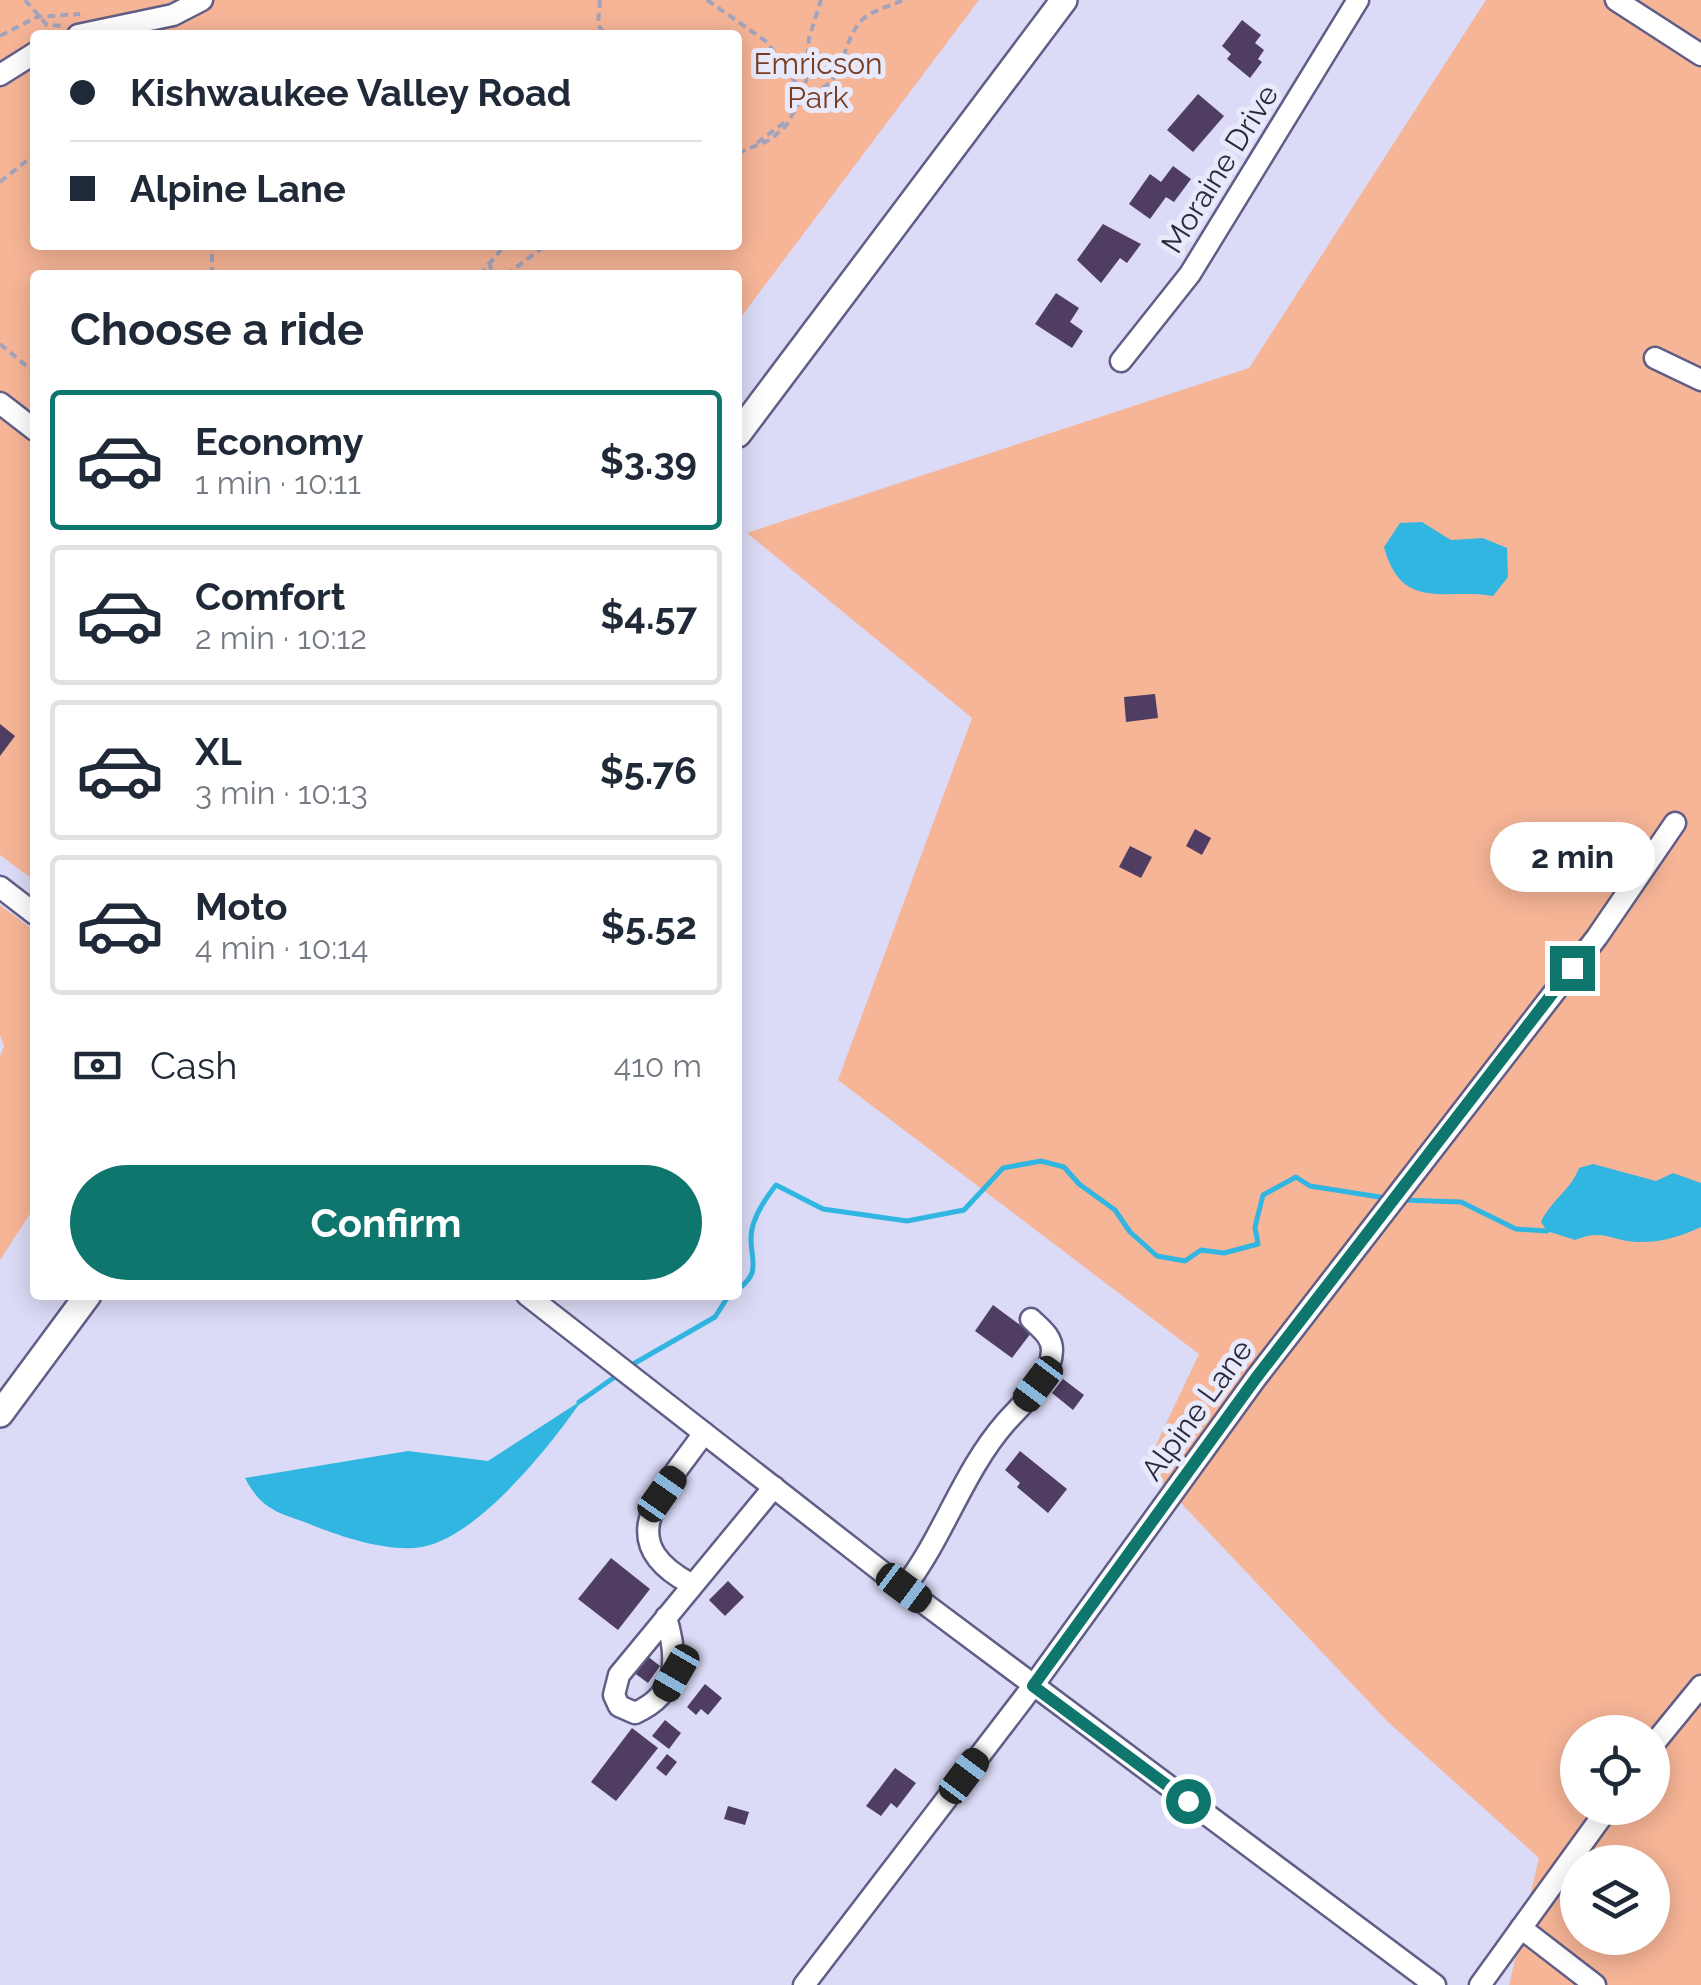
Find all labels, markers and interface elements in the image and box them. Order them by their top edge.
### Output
park label: Emricson Park [753,46,883,115]
text: Kishwaukee Valley Road [130,70,571,115]
street label: Moraine Drive [1154,78,1285,259]
text: Alpine Lane [130,166,346,211]
text: Choose a ride [70,303,364,356]
icon: car [75,415,165,505]
text: Economy [195,419,364,464]
text: $3.39 [600,438,697,483]
text: 1 min · 10:11 [195,464,361,501]
icon: car [75,570,165,660]
text: Comfort [195,574,345,619]
text: $4.57 [600,593,697,638]
text: 2 min · 10:12 [195,619,367,656]
icon: car [75,725,165,815]
text: XL [195,729,242,774]
text: $5.76 [600,748,697,793]
text: 3 min · 10:13 [195,774,368,811]
callout: 2 min [1490,823,1654,893]
text: 2 min [1531,838,1614,875]
icon: car [75,880,165,970]
text: Moto [195,884,288,929]
text: $5.52 [601,903,697,948]
text: 4 min · 10:14 [195,929,369,966]
route end [1550,946,1595,991]
icon: cash [70,1038,125,1093]
text: Cash [150,1043,237,1088]
text: 410 m [614,1047,702,1084]
button: Confirm [70,1165,702,1280]
street label: Alpine Lane [1134,1333,1259,1487]
car [1008,1351,1068,1417]
car [633,1461,691,1527]
car [871,1558,937,1618]
car [648,1640,704,1706]
map controls [1560,1715,1670,1955]
button: locate [1560,1715,1670,1825]
car [934,1743,994,1809]
route start [1166,1779,1211,1824]
button: layers [1560,1845,1670,1955]

